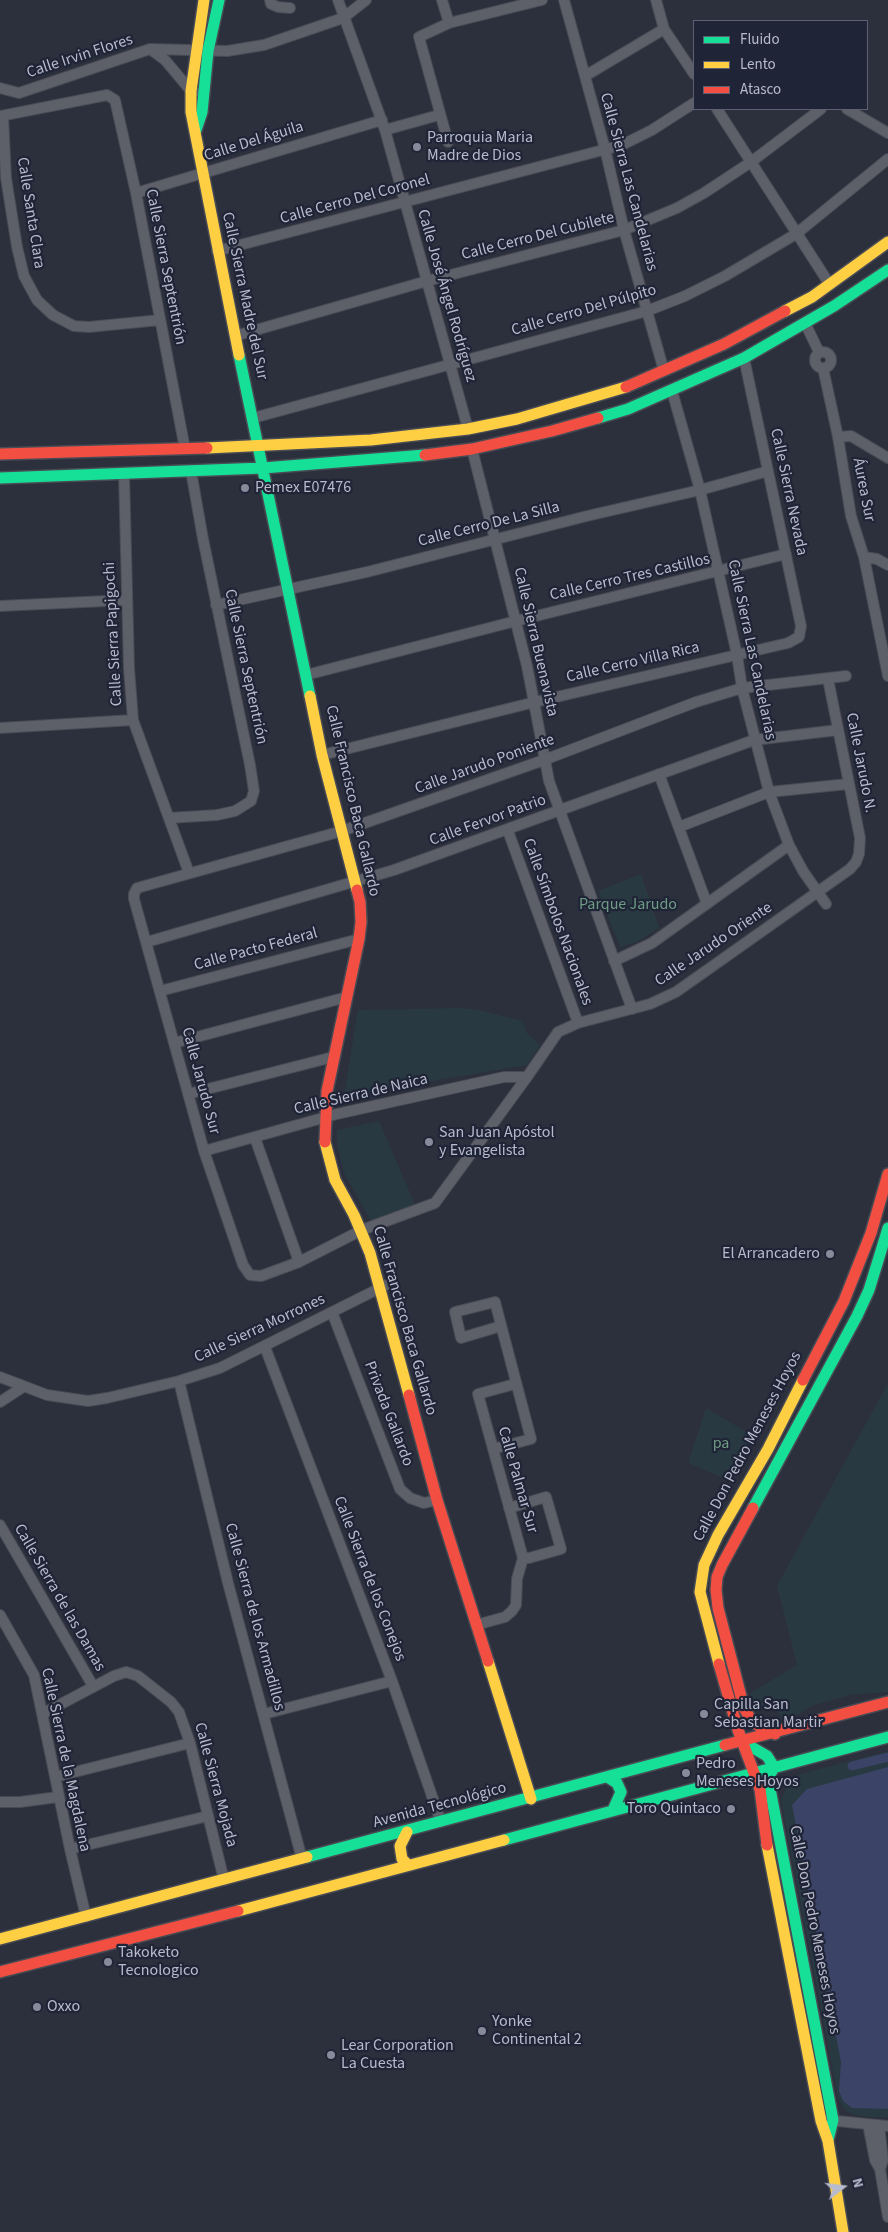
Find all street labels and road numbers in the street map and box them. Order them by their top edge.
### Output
street label: Calle Irvin Flores [24,31,136,83]
street label: Calle Sierra Las Candelarias [595,91,661,273]
street label: Calle Del Águila [202,118,306,166]
street label: Calle Santa Clara [12,156,48,270]
street label: Calle Cerro Del Coronel [278,171,432,229]
street label: Calle Sierra Septentrión [140,188,190,346]
street label: Calle José Ángel Rodríguez [412,207,480,385]
street label: Calle Cerro Del Cubilete [460,209,616,265]
street label: Calle Sierra Madre del Sur [217,210,271,382]
street label: Calle Cerro Del Púlpito [509,281,659,341]
street label: Calle Sierra Nevada [765,427,811,557]
street label: Áurea Sur [847,457,879,523]
street label: Calle Cerro De La Silla [416,498,562,552]
street label: Calle Cerro Tres Castillos [548,550,712,606]
street label: Calle Sierra Las Candelarias [723,558,779,742]
street label: Calle Sierra Papigochi [101,561,127,707]
street label: Calle Sierra Buenavista [508,565,562,719]
street label: Calle Sierra Septentrión [219,588,271,746]
street label: Calle Cerro Villa Rica [564,638,702,688]
street label: Calle Francisco Baca Gallardo [321,703,383,899]
street label: Calle Jarudo N. [841,711,879,815]
street label: Calle Jarudo Poniente [413,731,557,799]
street label: Calle Fervor Patrio [427,791,549,851]
street label: Calle Símbolos Nacionales [518,836,596,1008]
street label: Calle Jarudo Oriente [652,899,776,991]
street label: Calle Pacto Federal [192,924,320,976]
street label: Calle Jarudo Sur [176,1025,224,1137]
street label: Calle Sierra de Naica [292,1070,430,1120]
street label: Calle Francisco Baca Gallardo [368,1224,440,1418]
street label: Calle Sierra Morrones [191,1290,329,1368]
street label: Calle Don Pedro Meneses Hoyos [690,1349,806,1545]
street label: Privada Gallardo [359,1359,417,1469]
street label: Calle Palmar Sur [493,1425,541,1535]
street label: Calle Sierra de los Conejos [329,1494,409,1664]
street label: Calle Sierra de las Damas [9,1521,109,1675]
street label: Calle Sierra de los Armadillos [220,1521,288,1713]
street label: Calle Sierra de la Magdalena [36,1666,94,1854]
street label: Calle Sierra Mojada [189,1721,241,1849]
street label: Avenida Tecnológico [371,1779,509,1833]
street label: Calle Don Pedro Meneses Hoyos [784,1824,844,2036]

